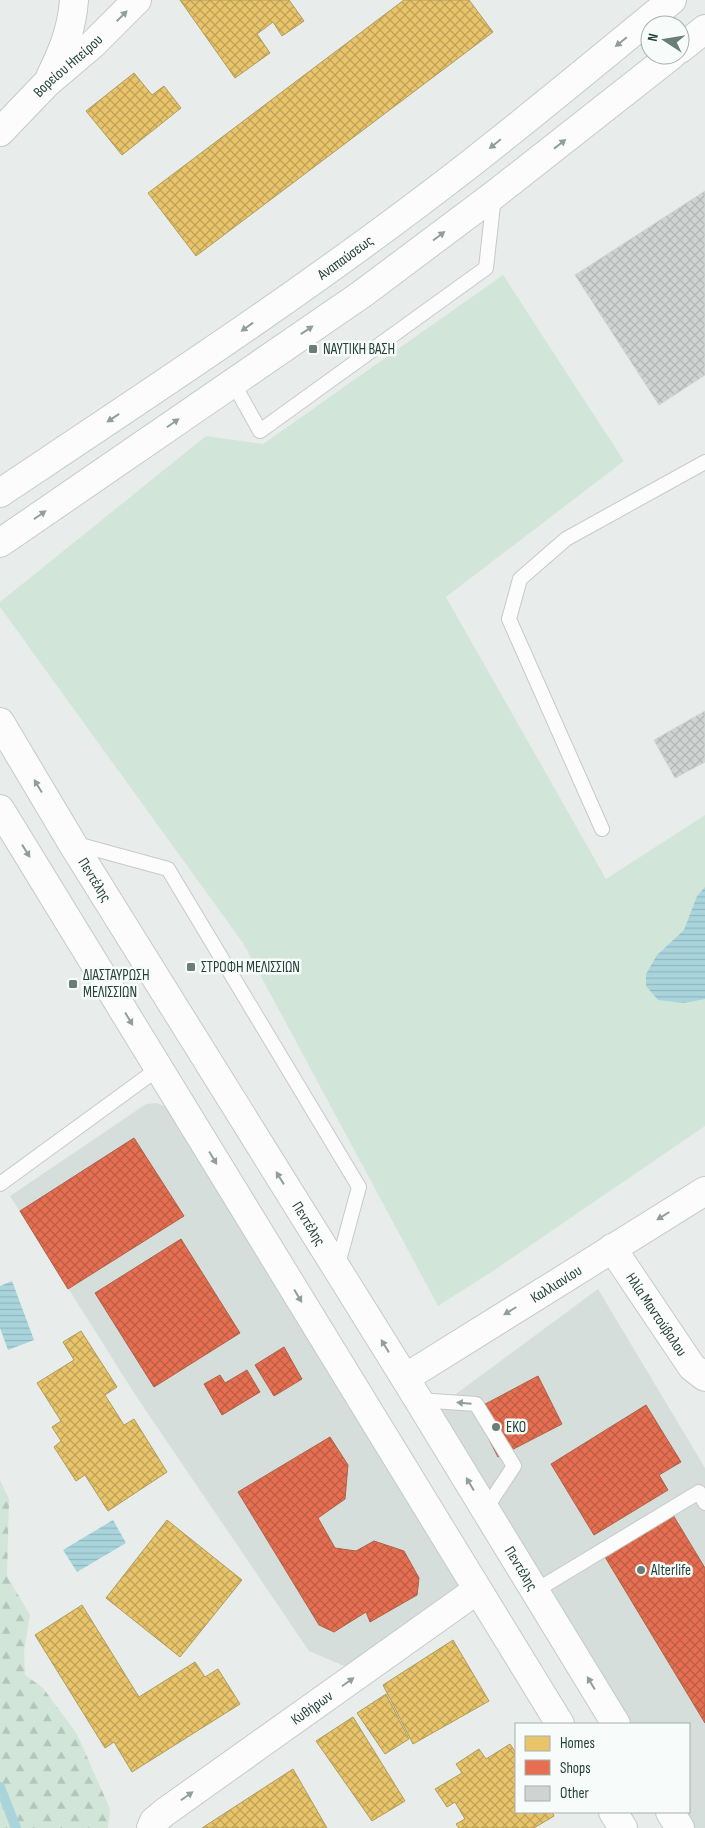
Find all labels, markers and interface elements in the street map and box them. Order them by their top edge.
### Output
one-way arrow [116,10,128,22]
north arrow [640,15,690,65]
street label: Βορείου Ηπείρου [29,30,107,101]
text: N [644,32,662,43]
one-way arrow [615,36,628,47]
one-way arrow [488,138,501,149]
one-way arrow [553,138,566,149]
street label: Αναπαύσεως [313,231,377,285]
one-way arrow [432,231,446,241]
one-way arrow [240,322,254,332]
one-way arrow [300,326,314,335]
place label: ΝΑΥΤΙΚΗ ΒΑΣΗ [323,340,395,359]
marker: ΝΑΥΤΙΚΗ ΒΑΣΗ [307,343,319,355]
one-way arrow [106,413,119,423]
one-way arrow [167,418,180,428]
one-way arrow [33,510,47,520]
one-way arrow [34,779,43,792]
one-way arrow [21,844,30,857]
street label: Πεντέλης [74,854,116,905]
place label: ΣΤΡΟΦΗ ΜΕΛΙΣΣΙΩΝ [201,958,300,977]
marker: ΣΤΡΟΦΗ ΜΕΛΙΣΣΙΩΝ [185,961,197,973]
place label: ΔΙΑΣΤΑΥΡΩΣΗ ΜΕΛΙΣΣΙΩΝ [83,966,150,1002]
marker: ΔΙΑΣΤΑΥΡΩΣΗ ΜΕΛΙΣΣΙΩΝ [67,978,79,990]
one-way arrow [124,1013,133,1026]
one-way arrow [209,1151,218,1164]
one-way arrow [276,1172,285,1185]
street label: Πεντέλης [288,1198,330,1249]
one-way arrow [657,1212,670,1221]
street label: Καλλιανίου [527,1261,585,1307]
street label: Ηλία Μαντούβαλου [622,1269,691,1360]
one-way arrow [294,1290,303,1303]
one-way arrow [504,1306,517,1316]
one-way arrow [380,1339,390,1352]
one-way arrow [456,1399,472,1407]
place label: EKO [506,1418,526,1437]
marker: EKO [490,1421,502,1433]
one-way arrow [465,1478,474,1491]
street label: Πεντέλης [500,1543,542,1594]
place label: Alterlife [650,1561,691,1580]
marker: Alterlife [635,1564,647,1576]
one-way arrow [586,1676,596,1689]
one-way arrow [341,1677,355,1687]
street label: Κυθήρων [287,1686,337,1729]
legend [515,1723,690,1813]
text: Homes [560,1734,595,1753]
text: Shops [560,1759,591,1778]
text: Other [560,1784,589,1803]
one-way arrow [180,1791,194,1801]

